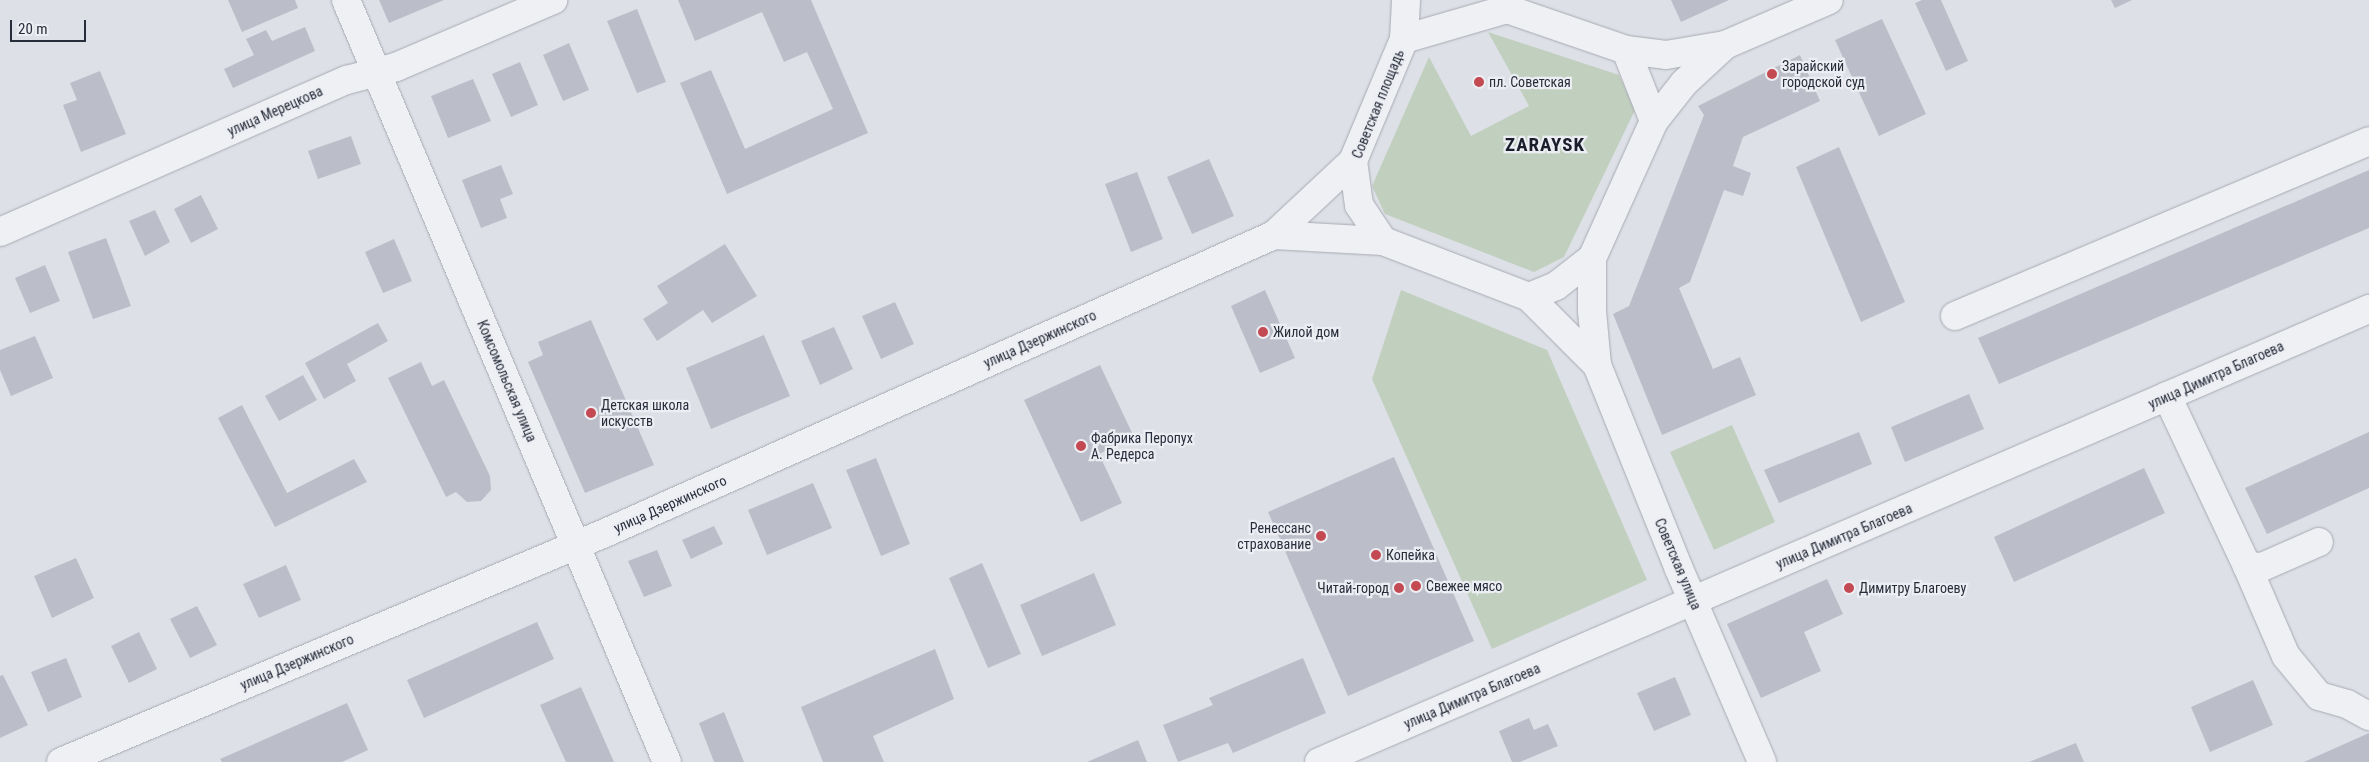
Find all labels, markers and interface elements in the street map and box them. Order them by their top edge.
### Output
scale bar [12,10,89,42]
text: 20 m [18,20,48,38]
street label: Советская площадь [1348,47,1408,161]
place label: Зарайский городской суд [1782,58,1865,90]
marker: Зарайский городской суд [1766,68,1778,80]
place label: пл. Советская [1489,74,1571,90]
marker: пл. Советская [1473,76,1485,88]
street label: улица Мерецкова [225,83,325,139]
district label: ZARAYSK [1504,134,1586,156]
street label: улица Дзержинского [981,307,1099,371]
street label: Комсомольская улица [474,318,540,444]
place label: Жилой дом [1273,324,1339,340]
marker: Жилой дом [1257,326,1269,338]
street label: улица Димитра Благоева [2146,338,2286,412]
place label: Детская школа искусств [601,397,689,430]
marker: Детская школа искусств [585,407,597,419]
place label: Фабрика Перопух А. Редерса [1091,430,1193,462]
marker: Фабрика Перопух А. Редерса [1075,440,1087,452]
street label: улица Дзержинского [611,472,729,536]
street label: улица Димитра Благоева [1773,500,1915,572]
street label: Советская улица [1651,516,1705,612]
place label: Ренессанс страхование [1237,520,1311,552]
marker: Ренессанс страхование [1315,530,1327,542]
place label: Копейка [1386,547,1435,563]
marker: Копейка [1370,549,1382,561]
place label: Свежее мясо [1426,578,1502,594]
place label: Читай-город [1317,580,1389,596]
marker: Свежее мясо [1410,580,1422,592]
place label: Димитру Благоеву [1859,580,1966,596]
marker: Читай-город [1393,582,1405,594]
marker: Димитру Благоеву [1843,582,1855,594]
street label: улица Дзержинского [238,631,356,693]
street label: улица Димитра Благоева [1401,660,1543,732]

